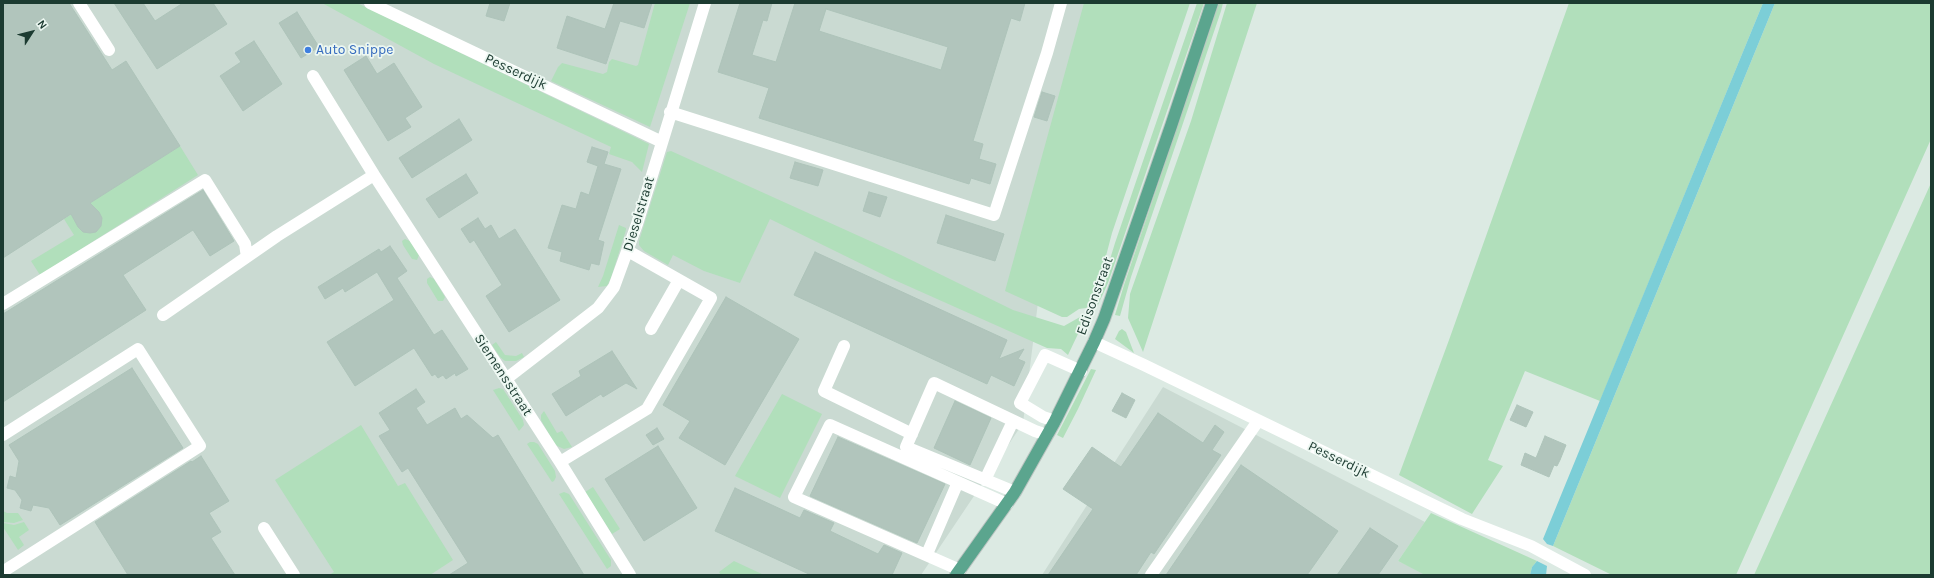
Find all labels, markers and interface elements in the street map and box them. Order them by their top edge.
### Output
north arrow [12,12,52,52]
text: N [35,18,50,32]
place label: Auto Snippe [316,42,393,58]
marker: Auto Snippe [303,45,313,55]
street label: Pesserdijk [482,50,550,94]
street label: Dieselstraat [620,175,658,253]
street label: Edisonstraat [1073,255,1117,337]
street label: Siemensstraat [470,331,536,419]
street label: Pesserdijk [1305,438,1373,482]

